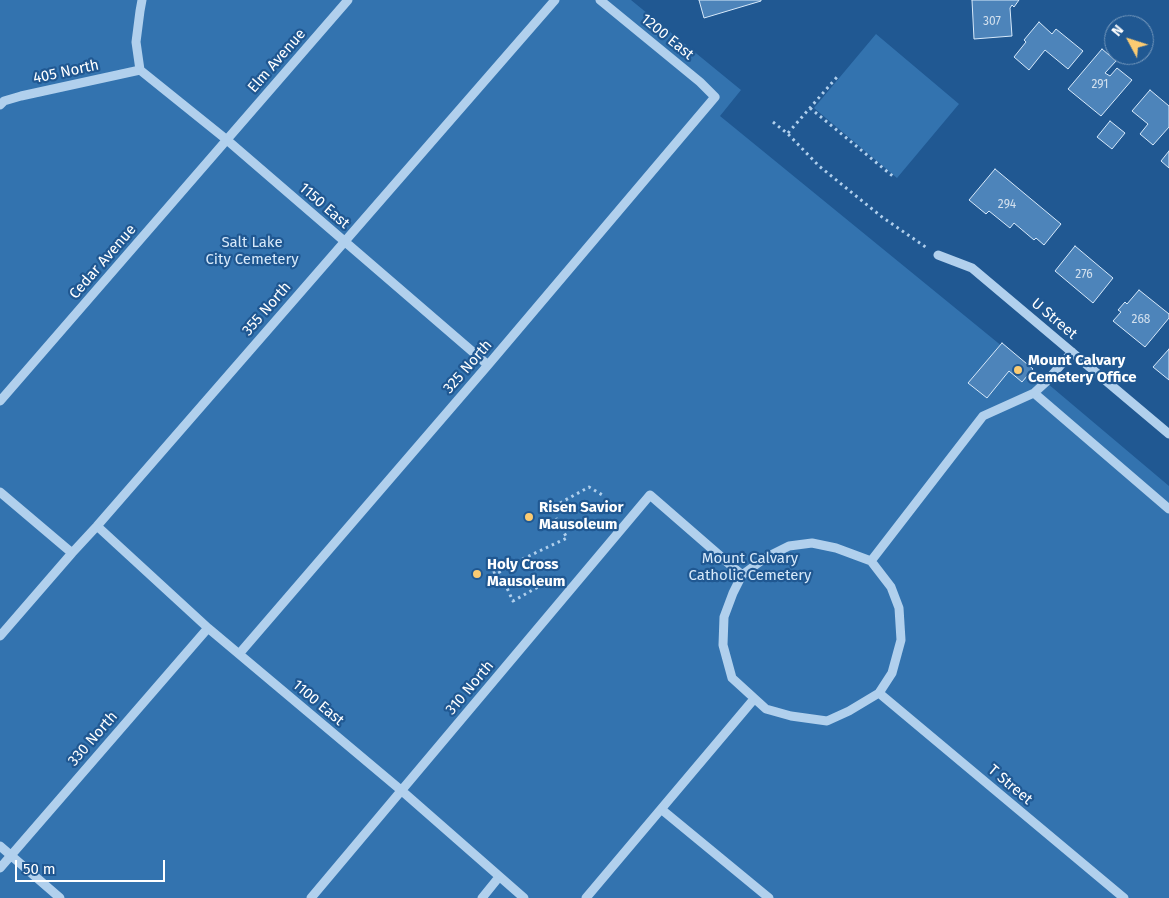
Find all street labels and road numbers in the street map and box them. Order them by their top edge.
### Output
street label: 1200 East [637,10,697,64]
street label: Elm Avenue [244,25,310,97]
street label: 405 North [31,56,101,88]
street label: 1150 East [295,179,353,233]
street label: Cedar Avenue [66,221,140,303]
street label: 355 North [239,278,295,340]
street label: U Street [1027,295,1081,343]
street label: 325 North [440,336,496,398]
street label: 310 North [442,657,498,719]
street label: 1100 East [289,676,347,730]
street label: 330 North [64,708,122,770]
street label: T Street [984,761,1036,809]

